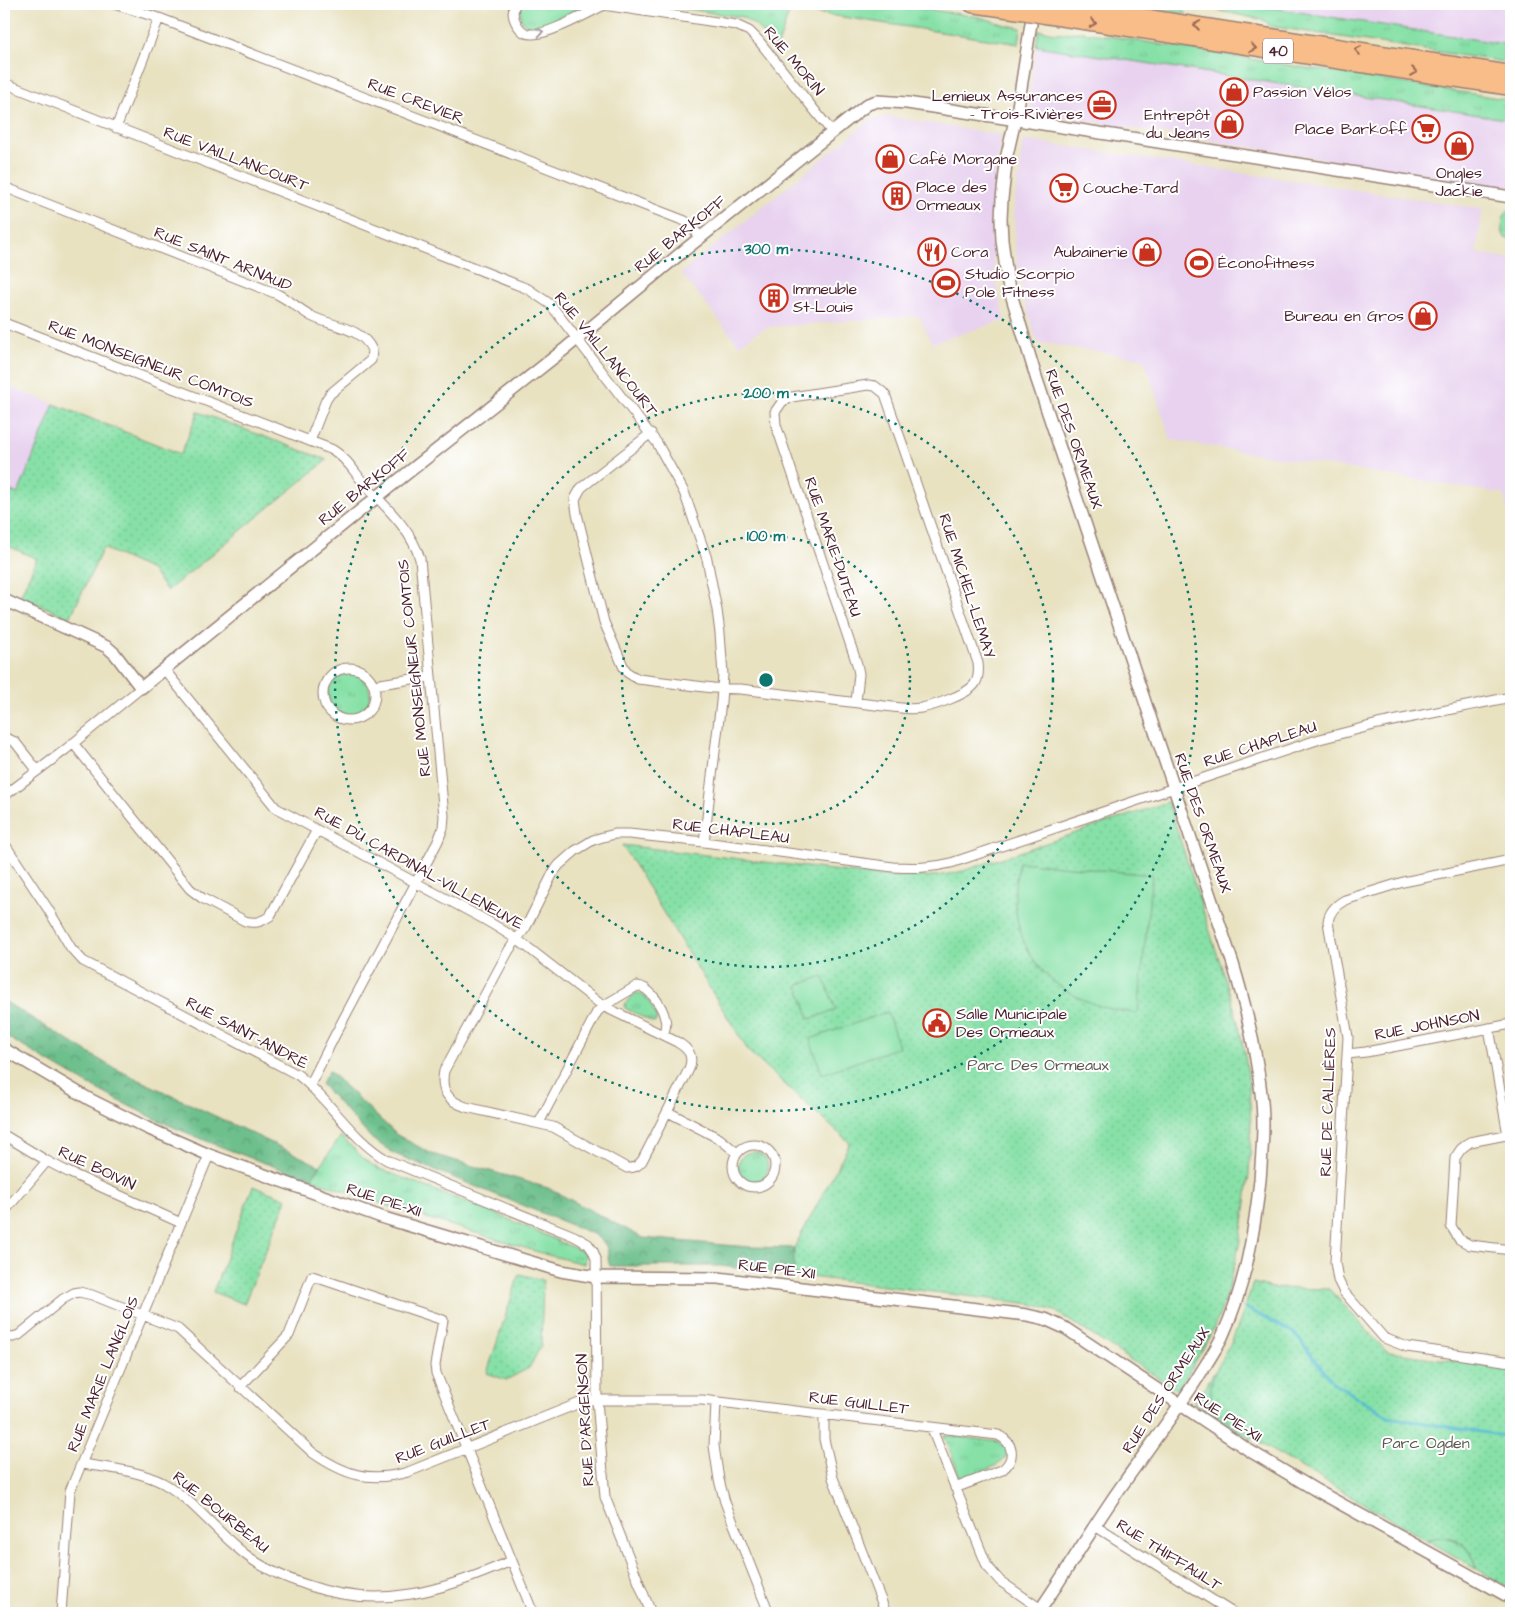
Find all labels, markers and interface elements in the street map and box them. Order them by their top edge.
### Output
one-way arrow [1088,17,1097,27]
one-way arrow [1193,20,1201,31]
street label: RUE MORIN [759,22,829,100]
one-way arrow [535,27,544,38]
road number: 40 [1263,38,1293,64]
one-way arrow [1249,42,1258,52]
one-way arrow [1353,46,1362,56]
one-way arrow [1410,67,1418,77]
street label: RUE CREVIER [365,72,467,130]
shop icon: Passion Vélos [1219,77,1249,107]
place label: Passion Vélos [1253,81,1351,103]
place label: Lemieux Assurances - Trois-Rivières [931,85,1083,125]
office icon: Lemieux Assurances - Trois-Rivières [1087,90,1117,120]
place label: Entrepôt du Jeans [1144,104,1211,144]
shop icon: Entrepôt du Jeans [1214,109,1244,139]
supermarket icon: Place Barkoff [1411,114,1441,144]
place label: Place Barkoff [1295,118,1408,140]
street label: RUE VAILLANCOURT [160,121,312,197]
shop icon: Ongles Jackie [1444,131,1474,161]
shop icon: Café Morgane [875,144,905,174]
place label: Café Morgane [909,148,1017,171]
place label: Ongles Jackie [1435,162,1483,202]
supermarket icon: Couche-Tard [1049,173,1079,203]
place label: Place des Ormeaux [916,176,987,216]
place label: Couche-Tard [1083,177,1178,199]
building icon: Place des Ormeaux [882,181,912,211]
street label: RUE BARKOFF [630,190,730,278]
street label: RUE SAINT ARNAUD [151,221,295,297]
restaurant icon: Cora [917,237,947,267]
shop icon: Aubainerie [1132,237,1162,267]
text: 300 m [743,239,788,260]
place label: Cora [951,241,988,263]
place label: Aubainerie [1054,241,1128,263]
sports icon: Éconofitness [1184,248,1214,278]
place label: Éconofitness [1218,252,1315,274]
place label: Studio Scorpio Pole Fitness [965,263,1074,303]
sports icon: Studio Scorpio Pole Fitness [931,268,961,298]
place label: Immeuble St-Louis [793,278,858,318]
building icon: Immeuble St-Louis [759,283,789,313]
street label: RUE VAILLANCOURT [549,287,663,421]
shop icon: Bureau en Gros [1408,301,1438,331]
place label: Bureau en Gros [1284,305,1404,327]
street label: RUE MONSEIGNEUR COMTOIS [45,315,257,413]
street label: RUE DES ORMEAUX [1040,366,1108,512]
text: 200 m [742,383,789,404]
street label: RUE BARKOFF [314,443,414,531]
street label: RUE MARIE-DUTEAU [799,474,867,620]
street label: RUE MICHEL-LEMAY [933,511,1001,662]
text: 100 m [747,526,786,547]
street label: RUE MONSEIGNEUR COMTOIS [392,558,436,778]
centre of rings [757,671,775,689]
street label: RUE CHAPLEAU [1201,715,1319,773]
street label: RUE DES ORMEAUX [1169,750,1237,896]
street label: RUE DU CARDINAL-VILLENEUVE [310,801,528,935]
street label: RUE CHAPLEAU [671,813,791,849]
street label: RUE SAINT-ANDRÉ [182,991,313,1075]
place label: Salle Municipale Des Ormeaux [956,1003,1067,1043]
street label: RUE JOHNSON [1373,1004,1481,1046]
public building icon: Salle Municipale Des Ormeaux [922,1008,952,1038]
street label: RUE DE CALLIÈRES [1314,1027,1342,1177]
park label: Parc Des Ormeaux [967,1054,1109,1076]
street label: RUE BOIVIN [55,1140,139,1196]
street label: RUE PIE-XII [344,1178,424,1222]
street label: RUE PIE-XII [737,1253,817,1285]
street label: RUE MARIE LANGLOIS [62,1293,144,1455]
street label: RUE DES ORMEAUX [1117,1322,1215,1457]
street label: RUE D'ARGENSON [571,1353,599,1487]
street label: RUE GUILLET [808,1386,910,1420]
street label: RUE PIE-XII [1189,1387,1267,1447]
street label: RUE GUILLET [392,1413,494,1469]
park label: Parc Ogden [1382,1432,1470,1455]
street label: RUE BOURBEAU [168,1466,274,1558]
street label: RUE THIFFAULT [1112,1514,1226,1596]

